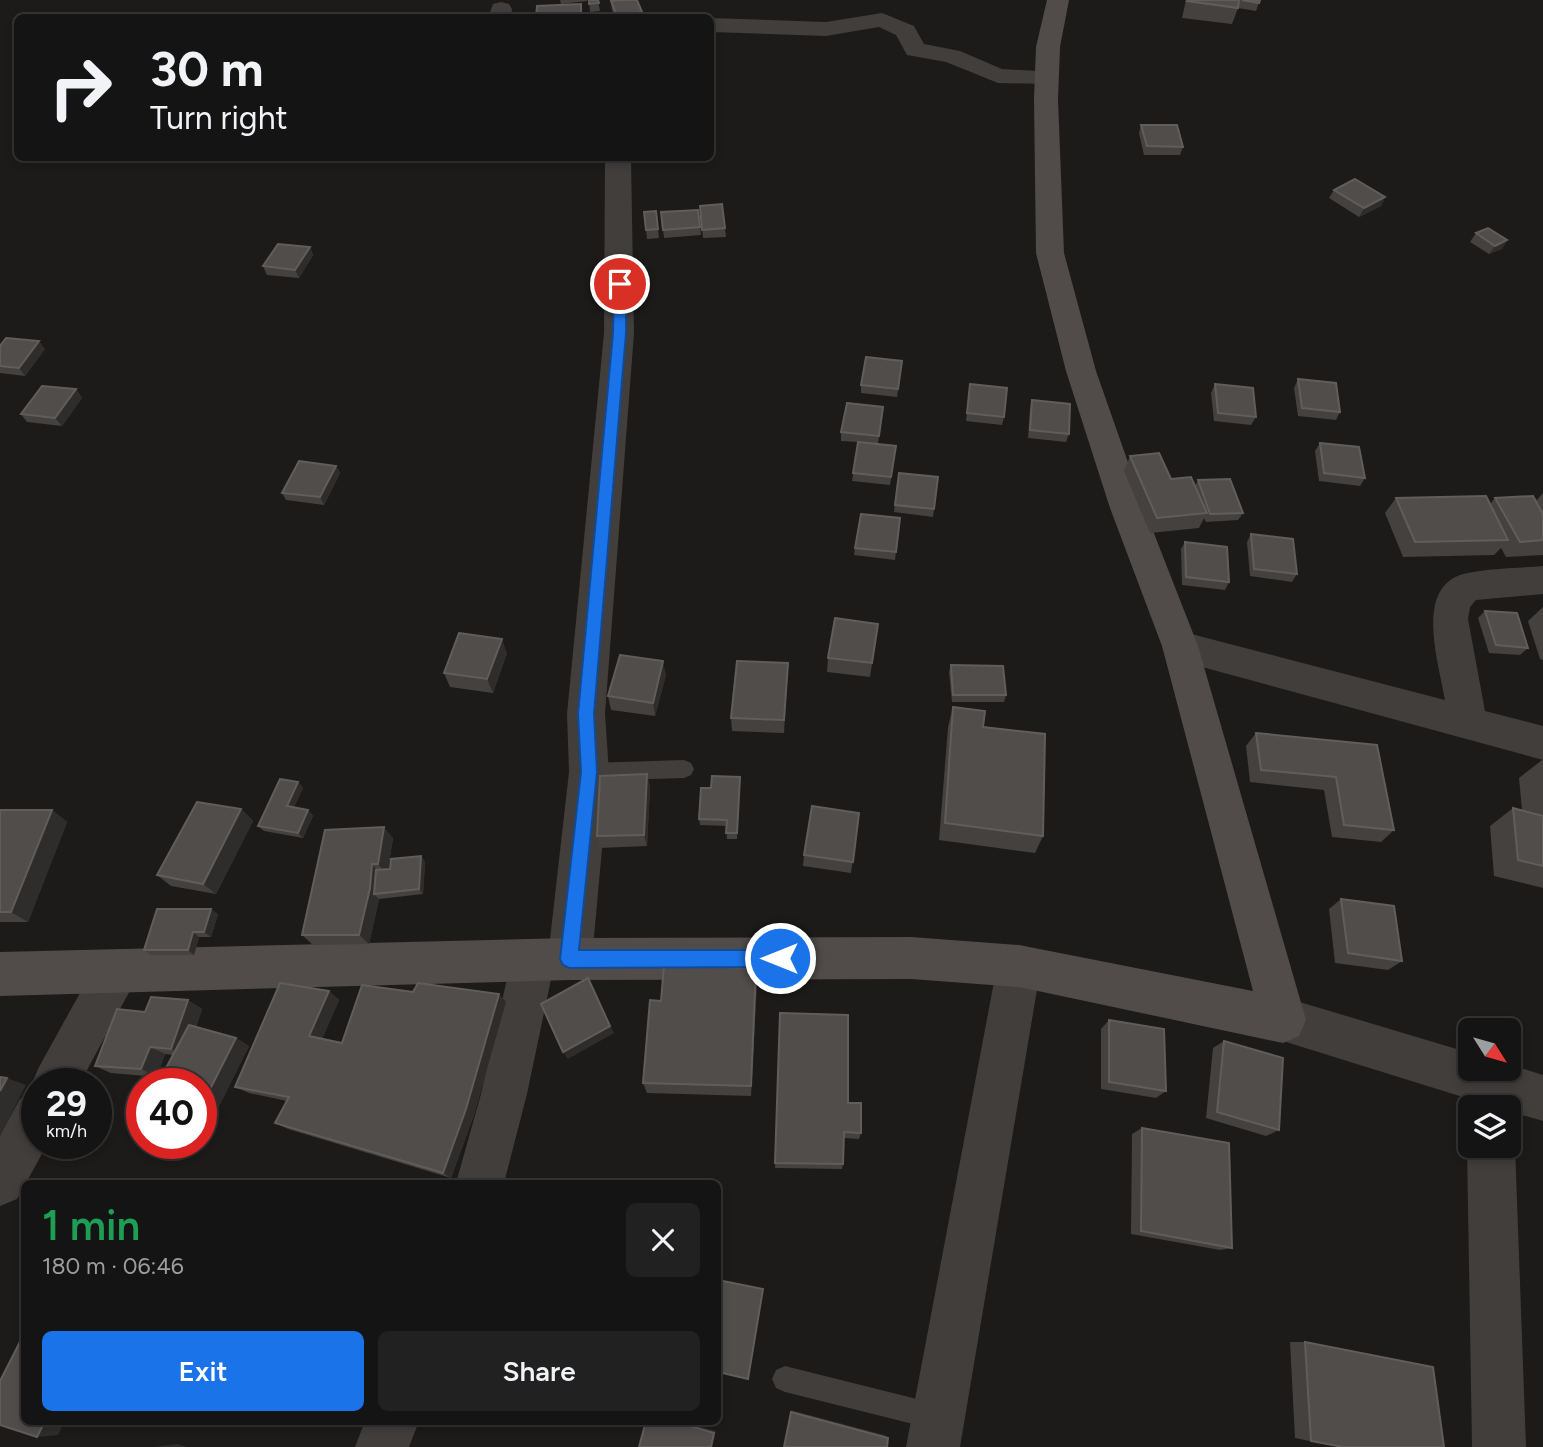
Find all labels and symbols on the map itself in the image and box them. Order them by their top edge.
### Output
pin [590,254,650,314]
position arrow [743,921,817,995]
north arrow [1458,1018,1521,1082]
speed limit sign: 40 [126,1068,217,1159]

